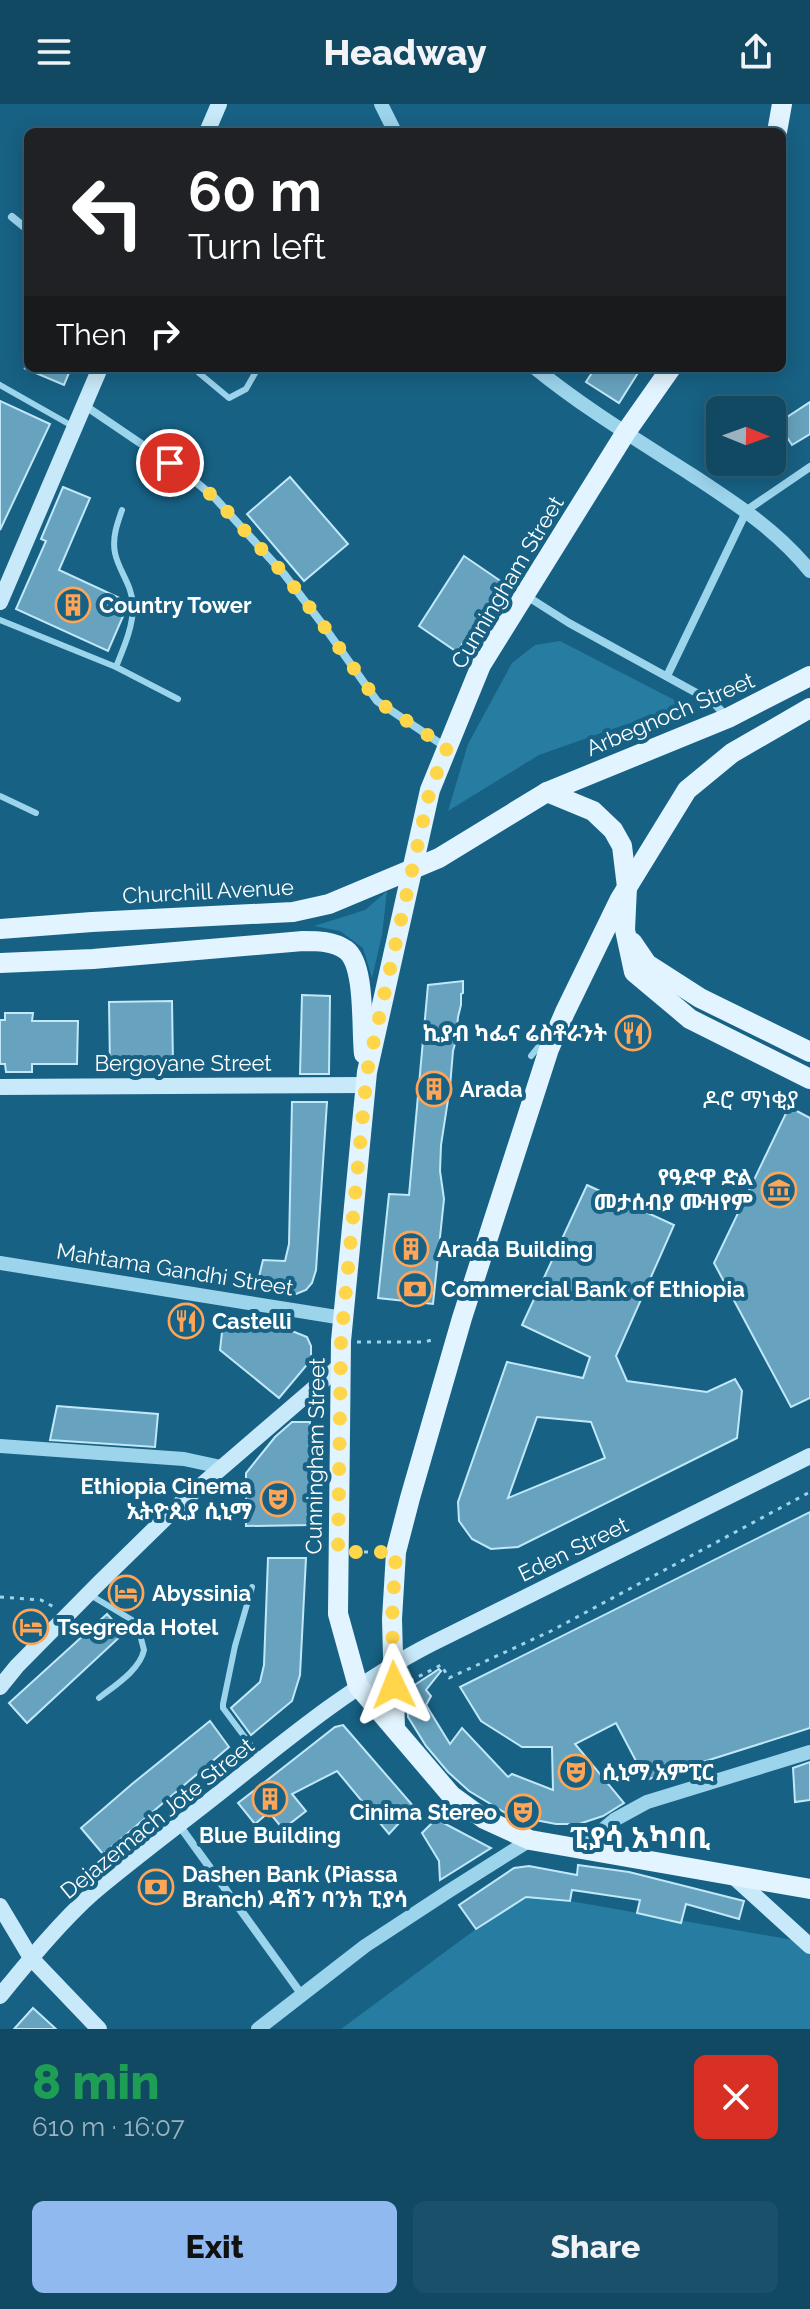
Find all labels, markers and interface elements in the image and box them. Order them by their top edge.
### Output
icon: menu [32,30,76,74]
icon: share [734,30,778,74]
text: Headway [323,31,487,73]
text: 60 m [188,158,322,224]
icon: left [56,160,160,264]
text: Turn left [188,225,326,267]
icon: right [143,312,187,356]
text: Then [56,317,127,352]
north arrow [706,396,786,476]
map controls [706,396,786,476]
pin [136,429,204,497]
icon: arrive [148,441,192,485]
street label: Cunningham Street [445,490,569,673]
building icon: Country Tower [54,586,92,624]
place label: Country Tower [99,592,252,618]
street label: Arbegnoch Street [582,667,759,761]
street label: Churchill Avenue [122,874,294,908]
restaurant icon: ኪያብ ካፌና ሬስቶራንት [614,1014,652,1052]
place label: ኪያብ ካፌና ሬስቶራንት [423,1020,608,1046]
street label: Bergoyane Street [94,1050,272,1076]
building icon: Arada [415,1070,453,1108]
place label: Arada [460,1076,523,1102]
district label: ዶሮ ማነቂያ [703,1085,799,1114]
place label: የዓድዋ ድል መታሰብያ ሙዝየም [594,1164,753,1215]
museum icon: የዓድዋ ድል መታሰብያ ሙዝየም [760,1171,798,1209]
building icon: Arada Building [392,1230,430,1268]
place label: Arada Building [437,1236,593,1262]
street label: Mahtama Gandhi Street [55,1237,296,1301]
bank icon: Commercial Bank of Ethiopia [396,1270,434,1308]
place label: Commercial Bank of Ethiopia [441,1276,745,1302]
restaurant icon: Castelli [167,1302,205,1340]
place label: Castelli [212,1308,292,1334]
street label: Cunningham Street [300,1357,330,1555]
place label: Ethiopia Cinema ኢትዮጲያ ሲኒማ [80,1473,252,1524]
theatre icon: Ethiopia Cinema ኢትዮጲያ ሲኒማ [259,1480,297,1518]
street label: Eden Street [514,1511,633,1587]
hotel icon: Abyssinia [107,1574,145,1612]
place label: Abyssinia [152,1580,251,1606]
hotel icon: Tsegreda Hotel [12,1608,50,1646]
place label: Tsegreda Hotel [57,1614,219,1640]
position arrow [352,1643,436,1727]
street label: Dejazemach Jote Street [55,1732,259,1904]
theatre icon: ሲኒማ አምፒር [557,1753,595,1791]
place label: ሲኒማ አምፒር [602,1759,714,1785]
building icon: Blue Building [251,1780,289,1818]
theatre icon: Cinima Stereo [504,1793,542,1831]
place label: Cinima Stereo [349,1799,497,1825]
district label: ፒያሳ አካባቢ [570,1820,711,1855]
place label: Blue Building [199,1822,341,1848]
place label: Dashen Bank (Piassa Branch) ዳሽን ባንክ ፒያሳ [182,1861,408,1912]
bank icon: Dashen Bank (Piassa Branch) ዳሽን ባንክ ፒያሳ [137,1868,175,1906]
text: 8 min [32,2054,160,2110]
button: close [694,2055,778,2139]
text: 610 m · 16:07 [32,2112,185,2142]
button: Exit [32,2201,397,2293]
button: Share [413,2201,778,2293]

